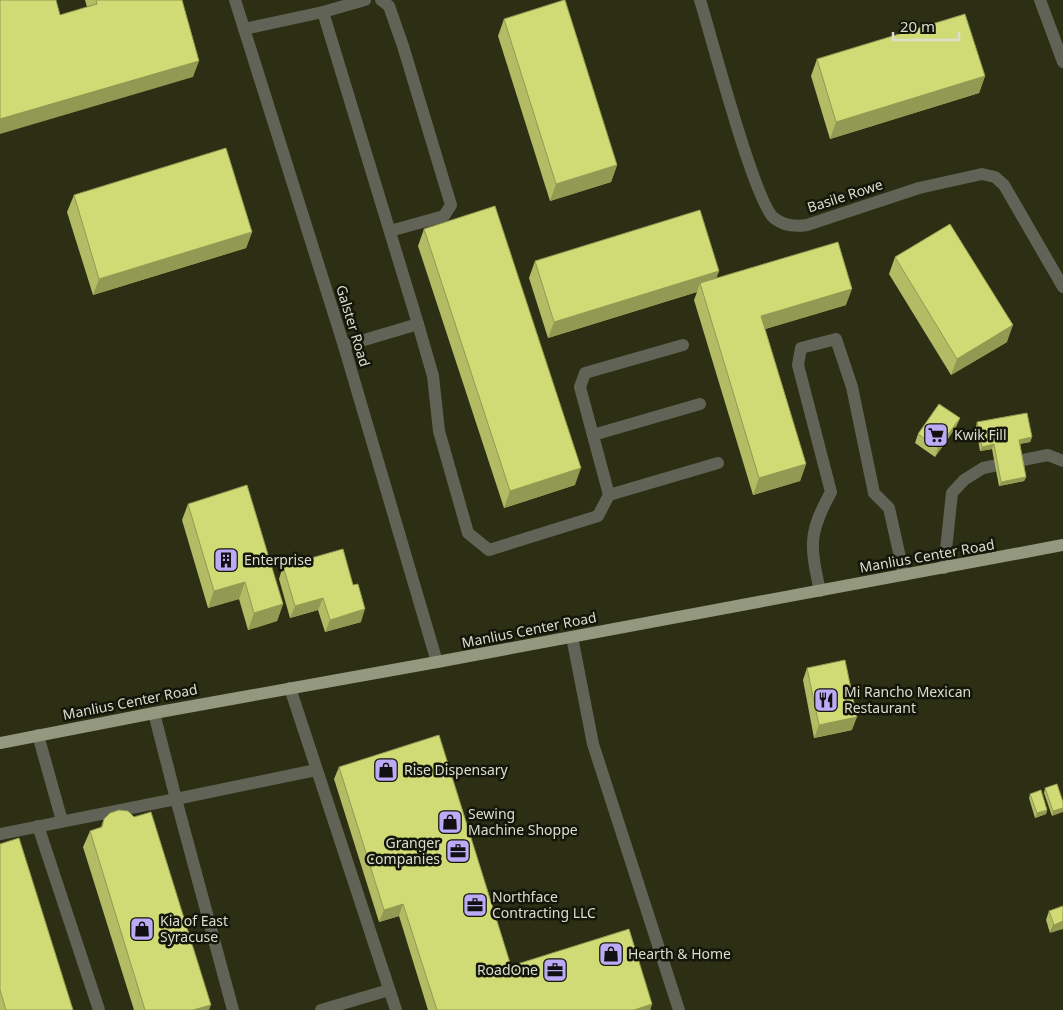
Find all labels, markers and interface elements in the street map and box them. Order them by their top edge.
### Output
scale bar [893,10,959,42]
text: 20 m [900,16,935,36]
street label: Basile Rowe [805,174,885,217]
street label: Galster Road [332,283,375,369]
supermarket icon: Kwik Fill [923,422,949,448]
place label: Kwik Fill [954,425,1007,444]
street label: Manlius Center Road [858,534,996,577]
building icon: Enterprise [213,547,239,573]
place label: Enterprise [244,550,312,569]
street label: Manlius Center Road [460,607,598,652]
street label: Manlius Center Road [61,679,199,724]
place label: Mi Rancho Mexican Restaurant [844,682,971,717]
restaurant icon: Mi Rancho Mexican Restaurant [813,687,839,713]
shop icon: Rise Dispensary [373,757,399,783]
place label: Rise Dispensary [404,760,509,779]
place label: Sewing Machine Shoppe [468,804,578,839]
shop icon: Sewing Machine Shoppe [437,809,463,835]
place label: Granger Companies [366,833,440,868]
office icon: Granger Companies [445,838,471,864]
place label: Northface Contracting LLC [492,887,596,922]
office icon: Northface Contracting LLC [462,892,488,918]
place label: Kia of East Syracuse [160,911,228,946]
shop icon: Kia of East Syracuse [129,916,155,942]
shop icon: Hearth & Home [598,941,624,967]
place label: Hearth & Home [628,944,731,963]
office icon: RoadOne [542,957,568,983]
place label: RoadOne [477,960,538,979]

